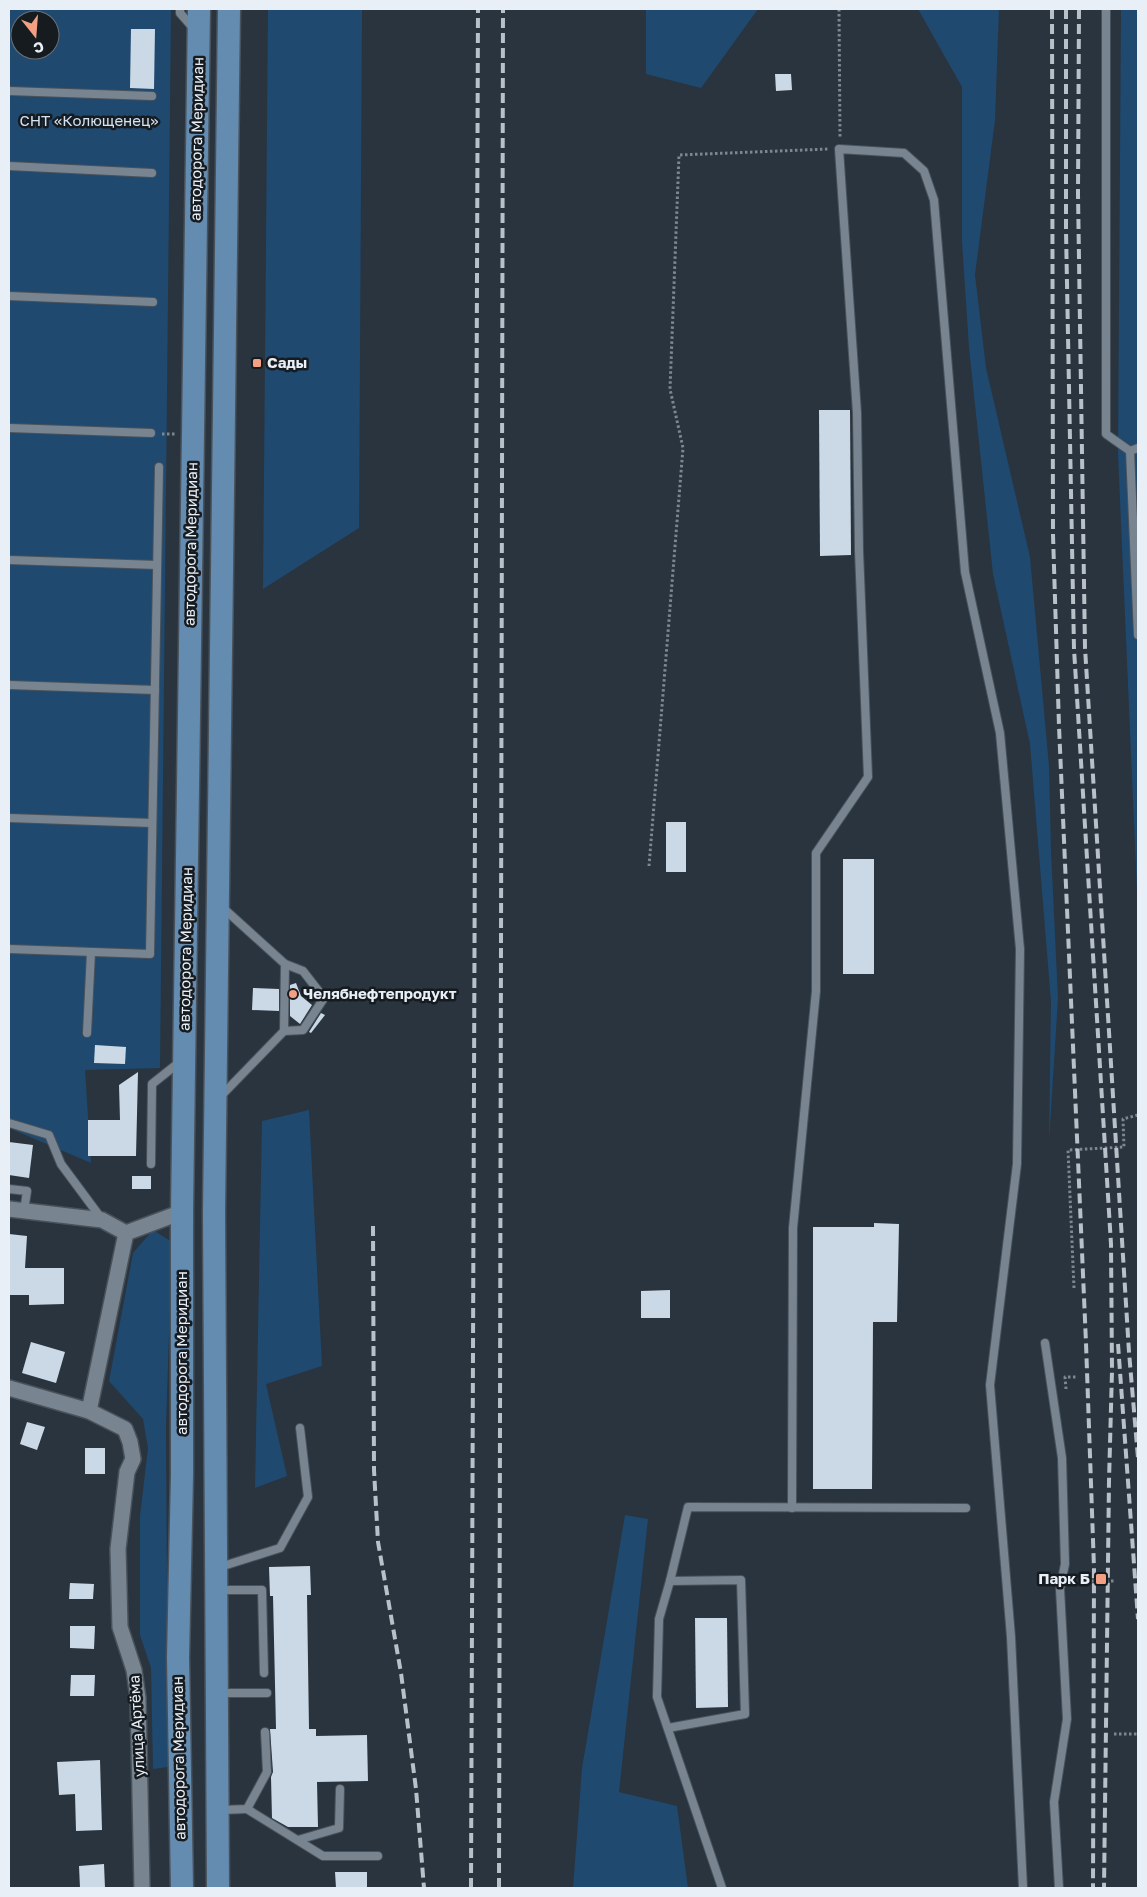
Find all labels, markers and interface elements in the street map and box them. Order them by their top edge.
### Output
north arrow [10,10,60,60]
text: С [32,38,46,58]
street label: автодорога Меридиан [186,57,206,221]
park label: СНТ «Колющенец» [19,111,159,129]
place label: Сады [267,353,307,371]
marker: Сады [251,357,263,369]
street label: автодорога Меридиан [180,462,200,626]
street label: автодорога Меридиан [175,867,195,1031]
place label: Челябнефтепродукт [303,984,457,1002]
marker: Челябнефтепродукт [287,988,299,1000]
street label: автодорога Меридиан [172,1271,190,1435]
place label: Парк Б [1038,1569,1090,1587]
marker: Парк Б [1094,1572,1108,1586]
street label: улица Артёма [124,1675,148,1777]
street label: автодорога Меридиан [168,1676,188,1840]

